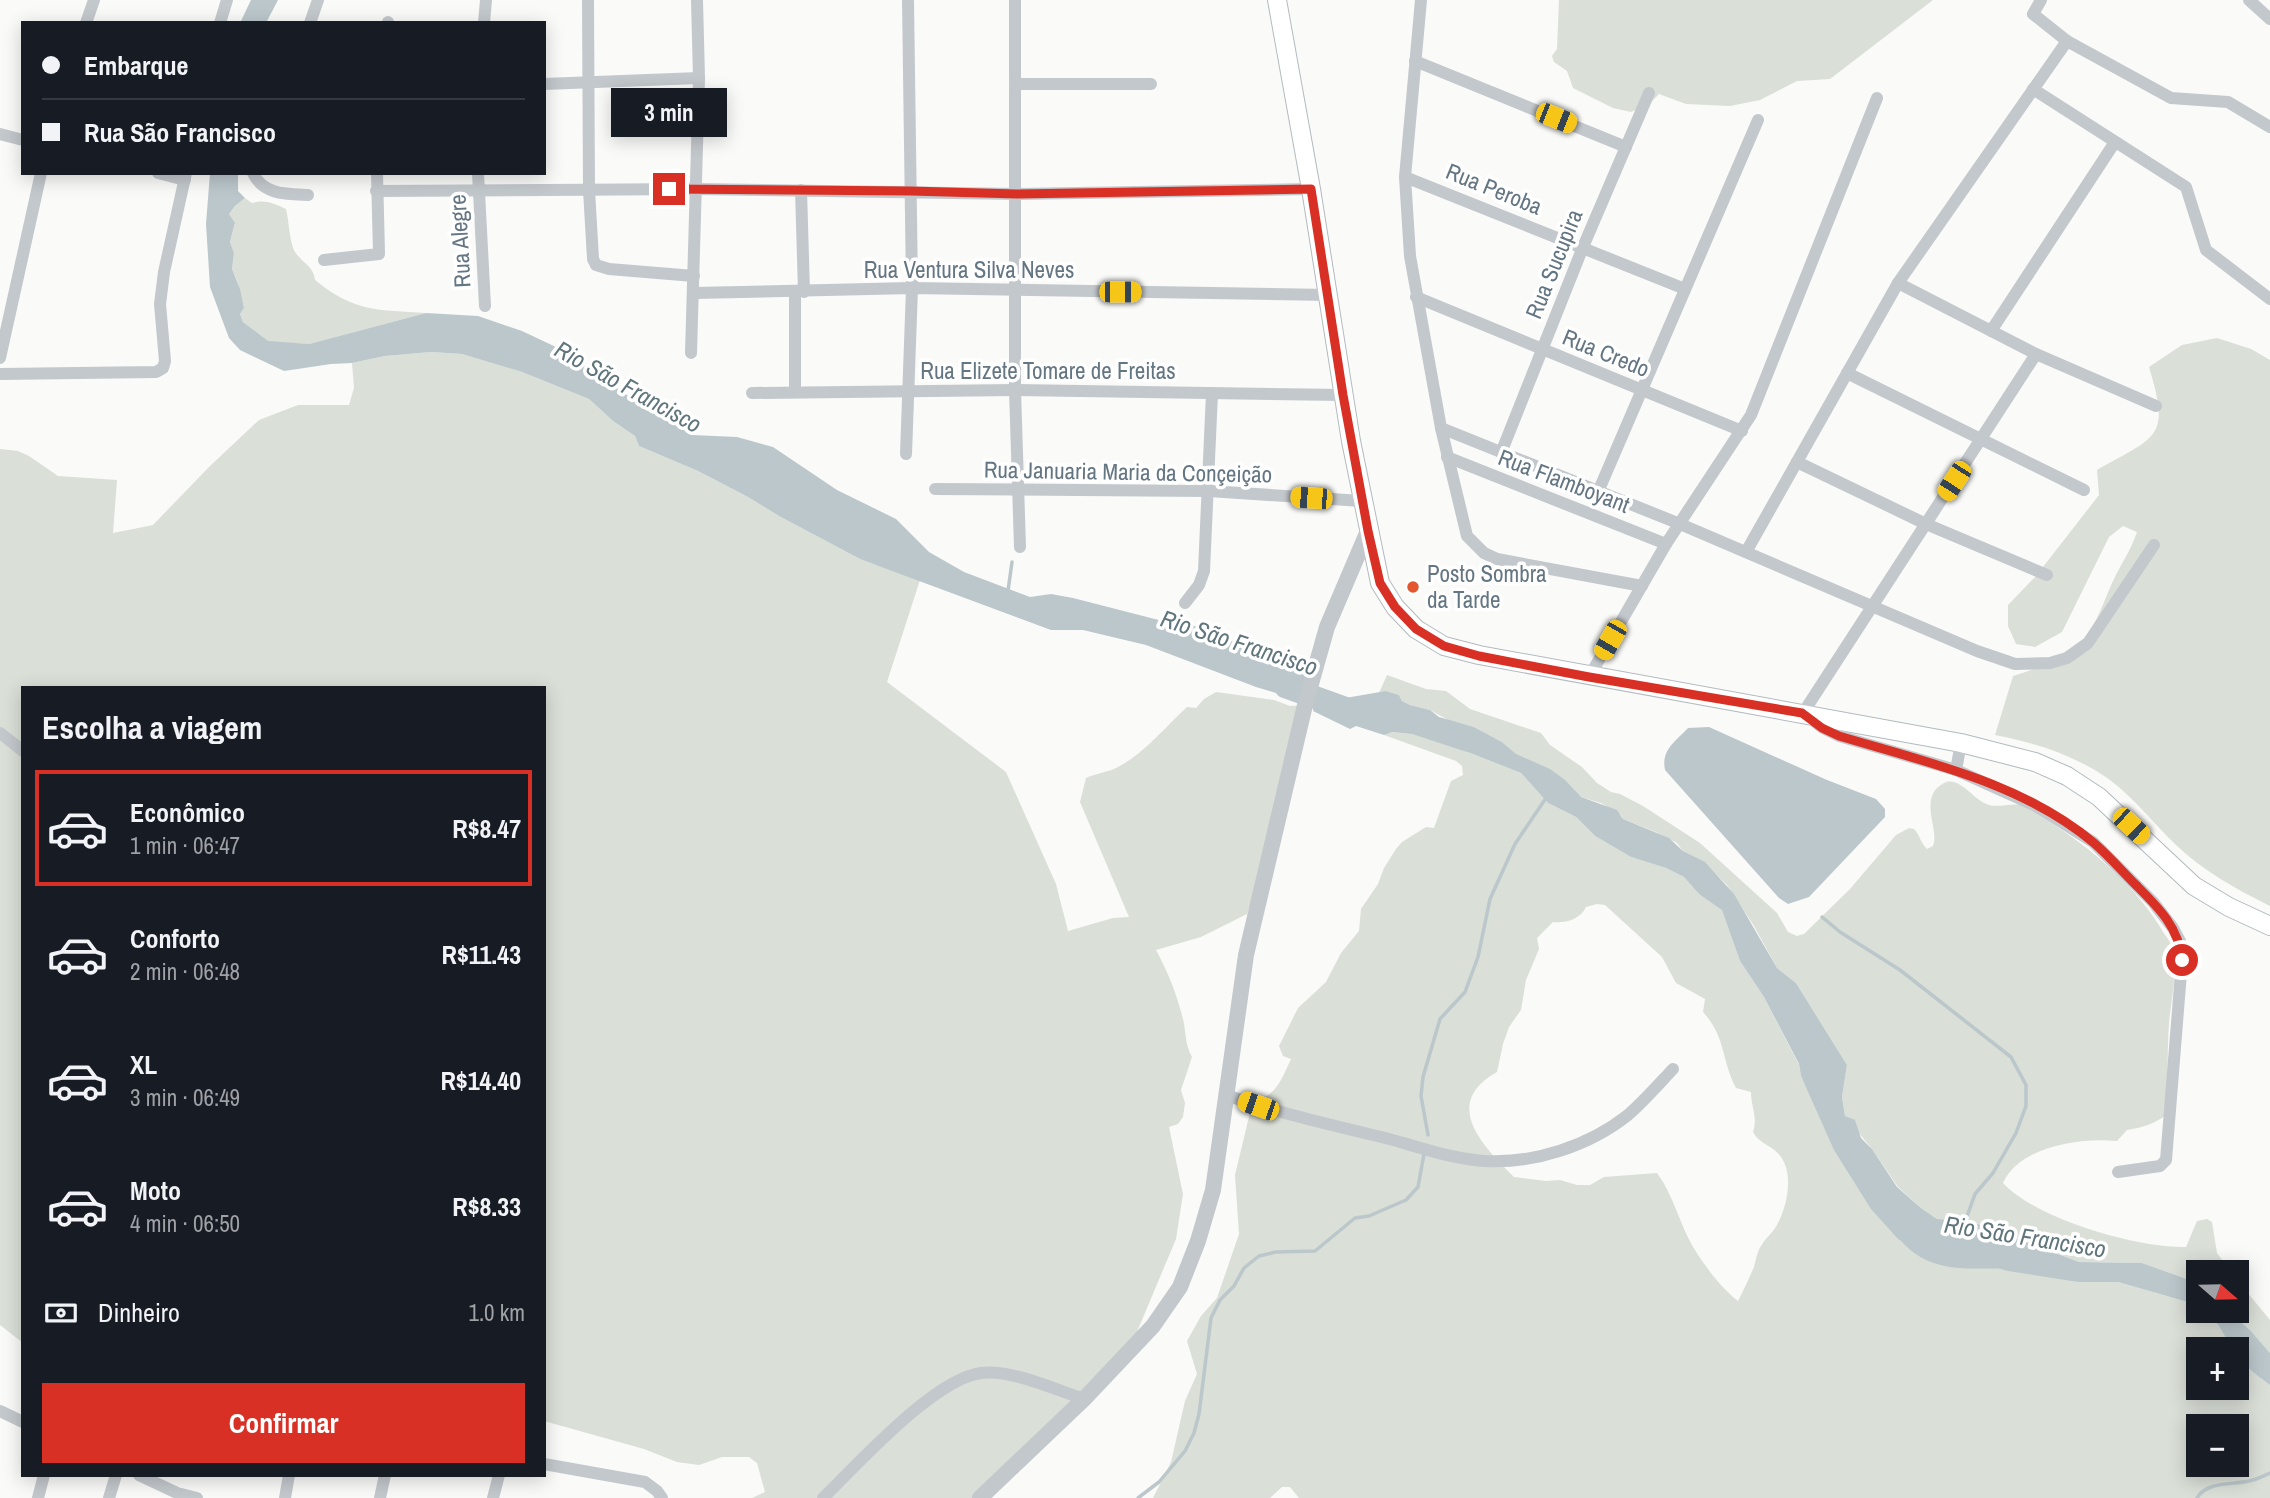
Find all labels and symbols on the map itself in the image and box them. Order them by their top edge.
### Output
callout: 3 min [611,88,727,136]
car [1533,100,1580,136]
street label: Rua Peroba [1442,155,1547,222]
route end [653,173,685,205]
street label: Rua Alegre [442,194,477,288]
street label: Rua Sucupira [1518,204,1590,323]
street label: Rua Ventura Silva Neves [864,254,1074,285]
car [1100,282,1142,303]
street label: Rua Credo [1558,321,1654,384]
water label: Rio São Francisco [549,333,708,440]
street label: Rua Elizete Tomare de Freitas [920,355,1176,386]
street label: Rua Flamboyant [1494,441,1634,520]
street label: Rua Januaria Maria da Conçeição [984,453,1272,490]
car [1934,458,1975,504]
car [1290,486,1333,510]
place label: Posto Sombra da Tarde [1427,558,1547,615]
marker: Posto Sombra da Tarde [1405,579,1421,595]
water label: Rio São Francisco [1157,602,1322,682]
car [1591,617,1630,663]
car [2109,804,2154,848]
route start [2166,944,2198,976]
car [1235,1089,1282,1123]
water label: Rio São Francisco [1942,1207,2108,1265]
north arrow [2186,1260,2249,1323]

